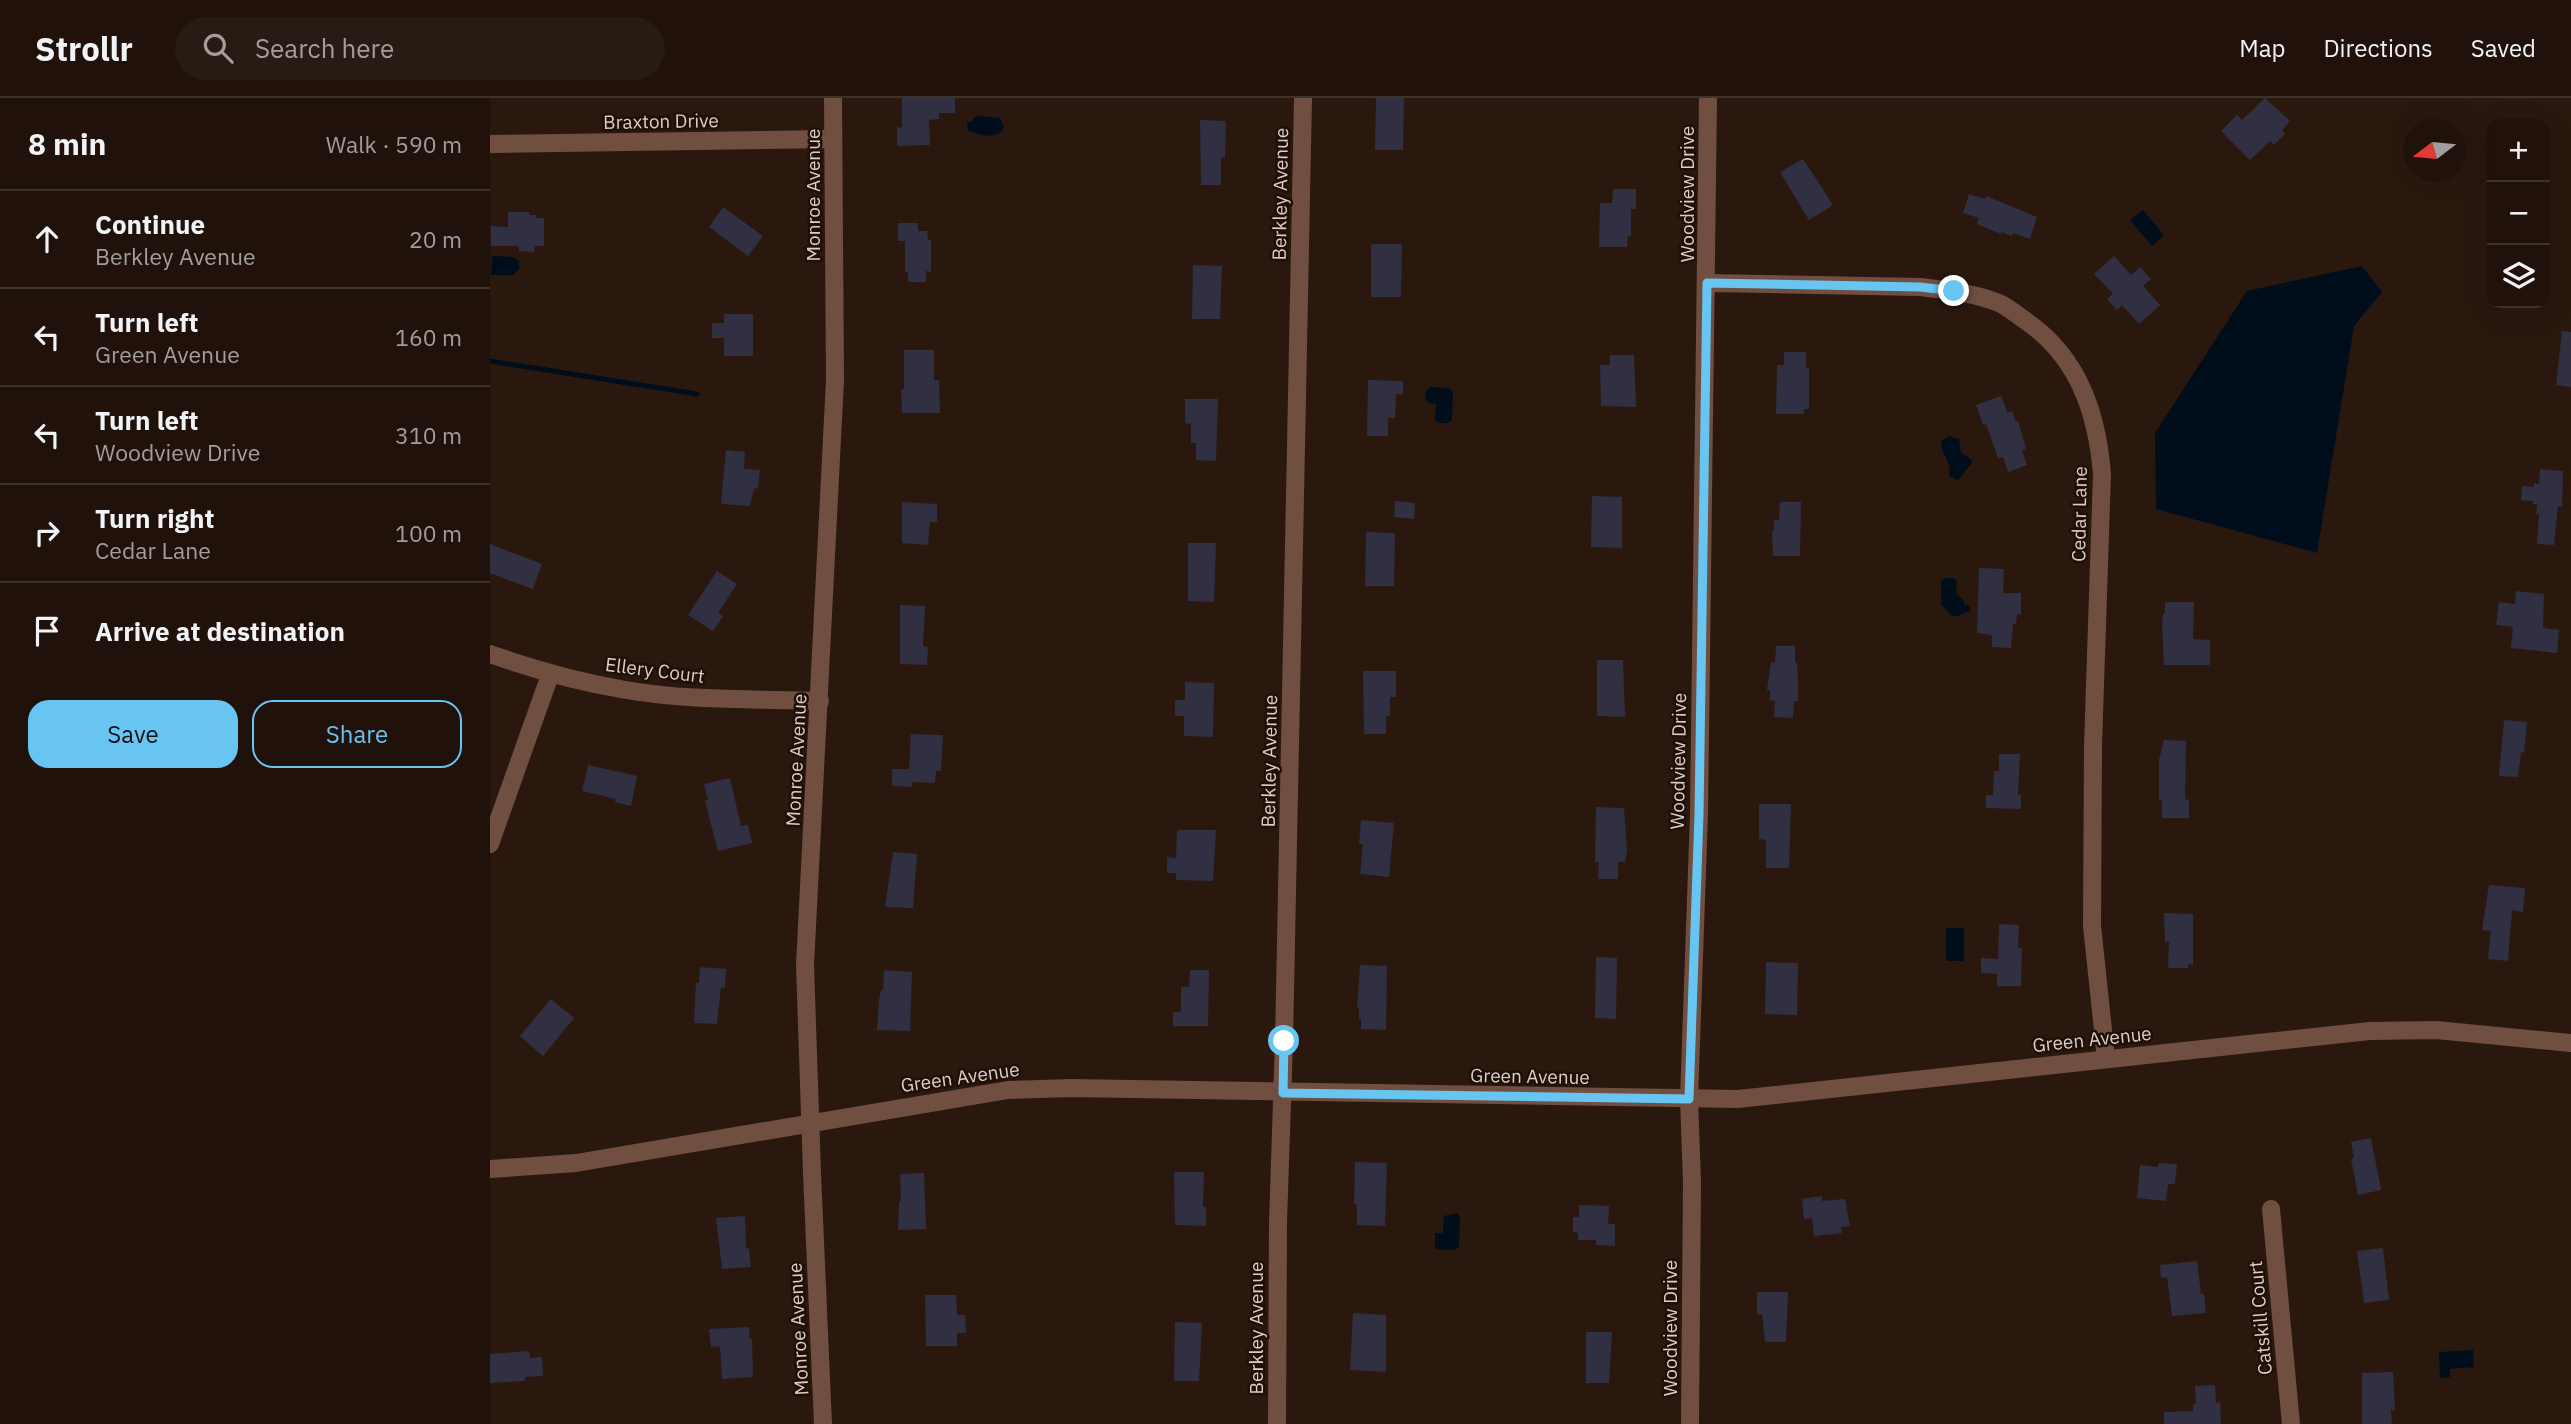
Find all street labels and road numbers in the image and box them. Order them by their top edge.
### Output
street label: Braxton Drive [603,108,719,134]
street label: Woodview Drive [1675,126,1699,262]
street label: Berkley Avenue [1267,127,1293,261]
street label: Monroe Avenue [801,129,825,261]
street label: Cedar Lane [2066,466,2092,562]
street label: Ellery Court [604,652,706,688]
street label: Monroe Avenue [781,693,811,827]
street label: Woodview Drive [1665,693,1691,829]
street label: Berkley Avenue [1256,694,1282,828]
street label: Green Avenue [2031,1021,2153,1057]
street label: Green Avenue [899,1057,1021,1097]
street label: Green Avenue [1470,1063,1590,1089]
street label: Woodview Drive [1658,1260,1682,1396]
street label: Catskill Court [2243,1260,2277,1376]
street label: Monroe Avenue [783,1262,813,1396]
street label: Berkley Avenue [1244,1262,1268,1394]

